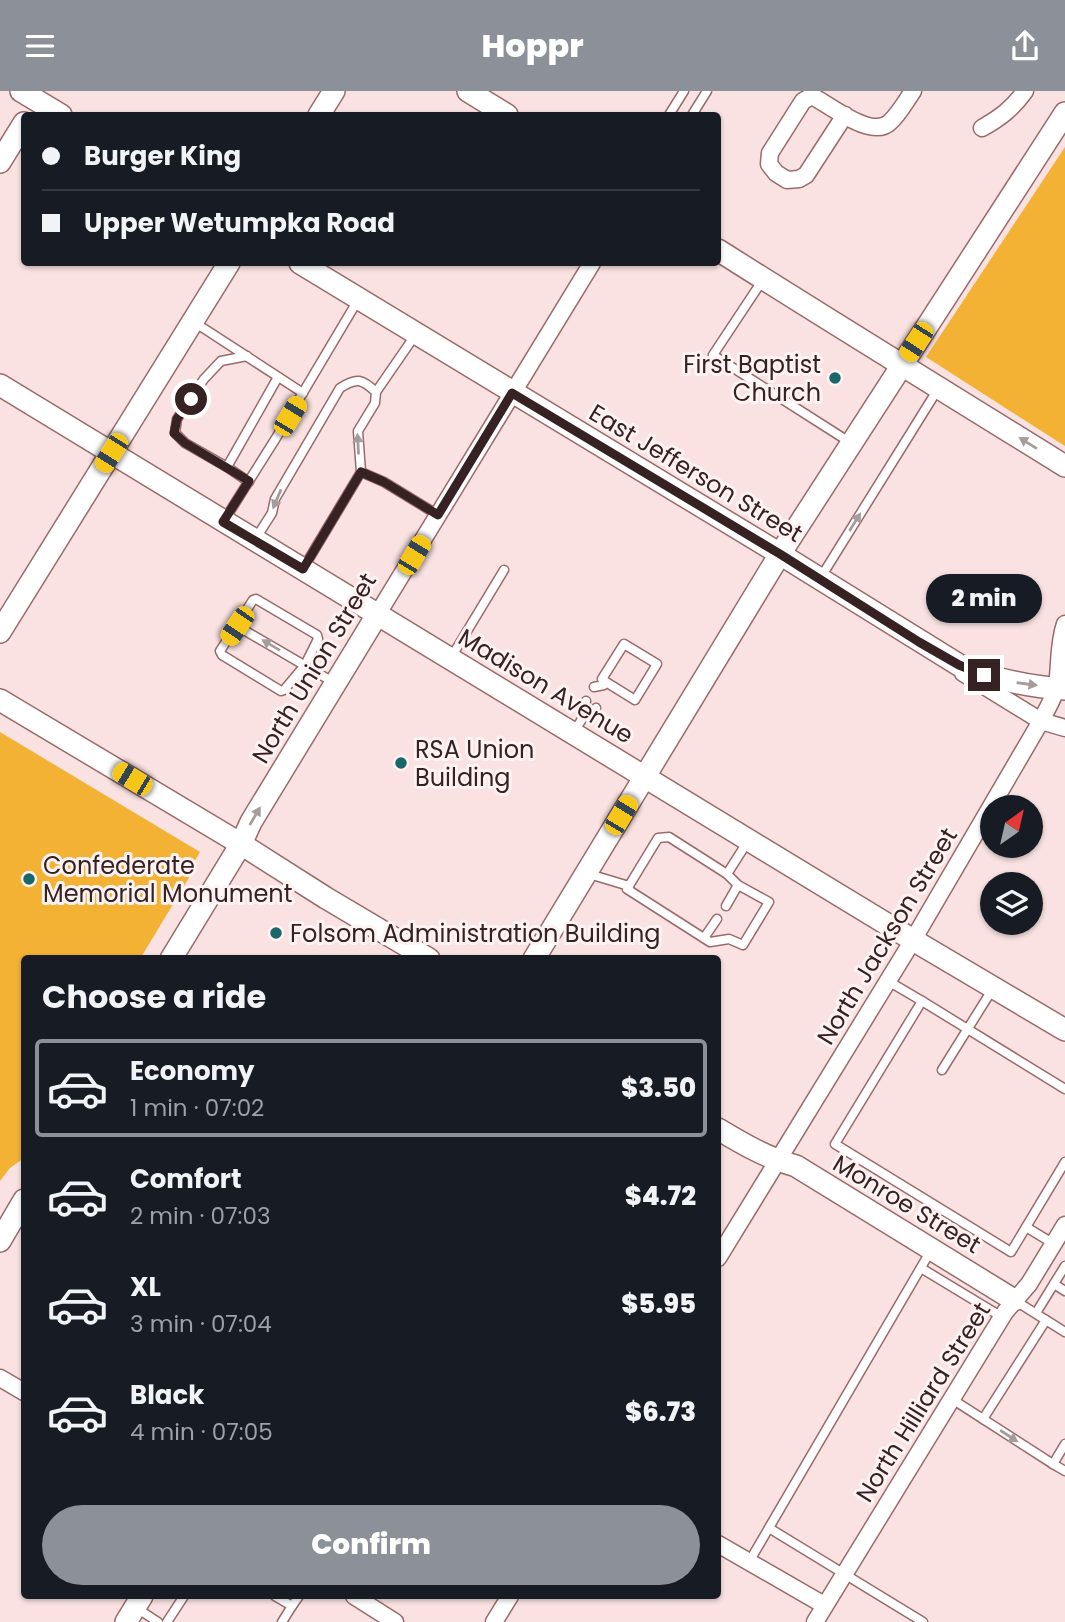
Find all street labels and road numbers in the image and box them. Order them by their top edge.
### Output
street label: East Jefferson Street [583,396,809,550]
street label: North Union Street [244,567,384,769]
street label: Madison Avenue [452,621,640,751]
street label: North Jackson Street [809,821,965,1051]
street label: Monroe Street [827,1147,987,1261]
street label: North Hilliard Street [848,1296,998,1508]

